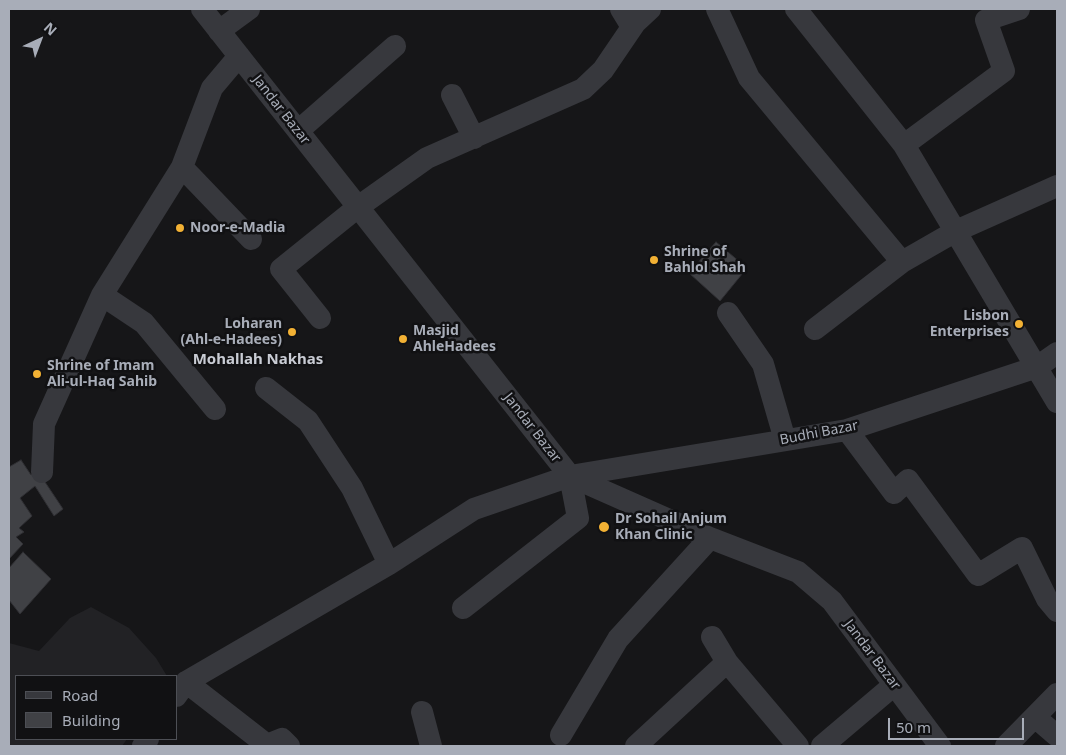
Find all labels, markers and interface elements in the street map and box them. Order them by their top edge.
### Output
north arrow [15,15,65,65]
text: N [40,18,61,39]
street label: Jandar Bazar [249,72,313,148]
place label: Noor-e-Madia [190,220,285,236]
marker: Noor-e-Madia [174,222,186,234]
place label: Shrine of Bahlol Shah [664,244,746,276]
marker: Shrine of Bahlol Shah [648,254,660,266]
place label: Lisbon Enterprises [930,308,1009,341]
place label: Loharan (Ahl-e-Hadees) [181,316,282,348]
marker: Lisbon Enterprises [1013,318,1025,330]
place label: Masjid AhleHadees [413,323,496,356]
marker: Loharan (Ahl-e-Hadees) [286,326,298,338]
marker: Masjid AhleHadees [397,333,409,345]
district label: Mohallah Nakhas [193,351,323,369]
place label: Shrine of Imam Ali-ul-Haq Sahib [47,358,157,391]
marker: Shrine of Imam Ali-ul-Haq Sahib [31,368,43,380]
street label: Jandar Bazar [500,390,564,466]
street label: Budhi Bazar [778,417,860,449]
place label: Dr Sohail Anjum Khan Clinic [615,511,727,544]
marker: Dr Sohail Anjum Khan Clinic [597,520,611,534]
street label: Jandar Bazar [840,617,904,693]
legend [15,675,178,740]
text: Road [62,685,98,705]
scale bar [891,708,1027,740]
text: Building [62,710,120,730]
text: 50 m [896,717,931,737]

